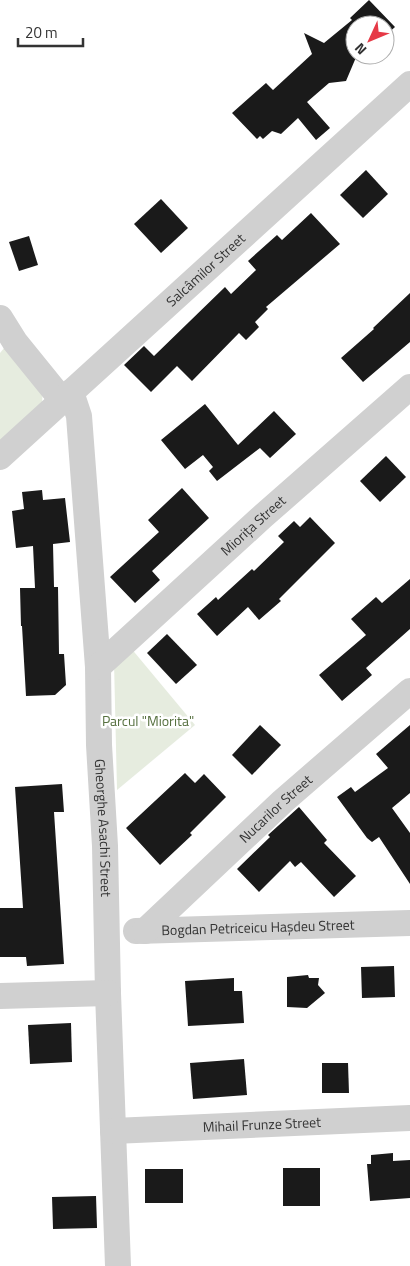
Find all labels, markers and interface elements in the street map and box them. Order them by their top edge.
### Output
scale bar [18,15,82,47]
north arrow [345,15,395,65]
text: 20 m [25,21,58,44]
text: N [349,39,371,60]
street label: Salcâmilor Street [161,228,250,311]
street label: Miorița Street [216,490,290,560]
park label: Parcul "Miorita" [102,710,194,731]
street label: Gheorghe Asachi Street [90,758,117,897]
street label: Nucarilor Street [234,769,317,847]
street label: Bogdan Petriceicu Hașdeu Street [161,914,355,940]
street label: Mihail Frunze Street [202,1111,321,1137]

